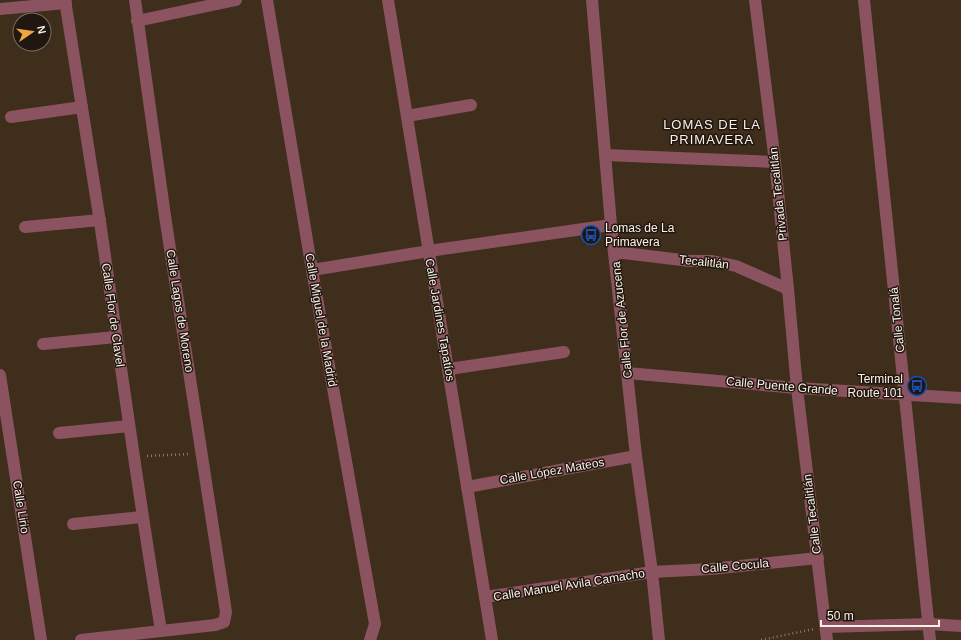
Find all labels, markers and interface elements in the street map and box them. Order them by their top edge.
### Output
north arrow [12,12,52,52]
text: N [35,25,48,35]
district label: LOMAS DE LA PRIMAVERA [663,117,761,147]
street label: Privada Tecalitlán [766,147,790,241]
place label: Lomas de La Primavera [605,221,675,249]
bus stop icon: Lomas de La Primavera [580,224,602,246]
street label: Calle Lagos de Moreno [163,249,197,374]
street label: Calle Miguel de la Madrid [302,252,340,388]
street label: Tecalitlán [678,252,730,272]
street label: Calle Jardines Tapatíos [422,257,458,383]
street label: Calle Flor de Azucena [609,261,635,379]
street label: Calle Flor de Clavel [99,262,127,368]
street label: Calle Tonalá [887,286,907,353]
place label: Terminal Route 101 [848,372,903,400]
street label: Calle Puente Grande [726,374,839,398]
bus stop icon: Terminal Route 101 [906,375,928,397]
street label: Calle López Mateos [499,455,605,487]
street label: Calle Tecalitlán [800,473,824,555]
street label: Calle Lirio [10,480,32,535]
street label: Calle Cocula [700,556,770,576]
street label: Calle Manuel Avila Camacho [492,566,646,604]
scale bar [821,602,939,628]
text: 50 m [827,609,854,623]

